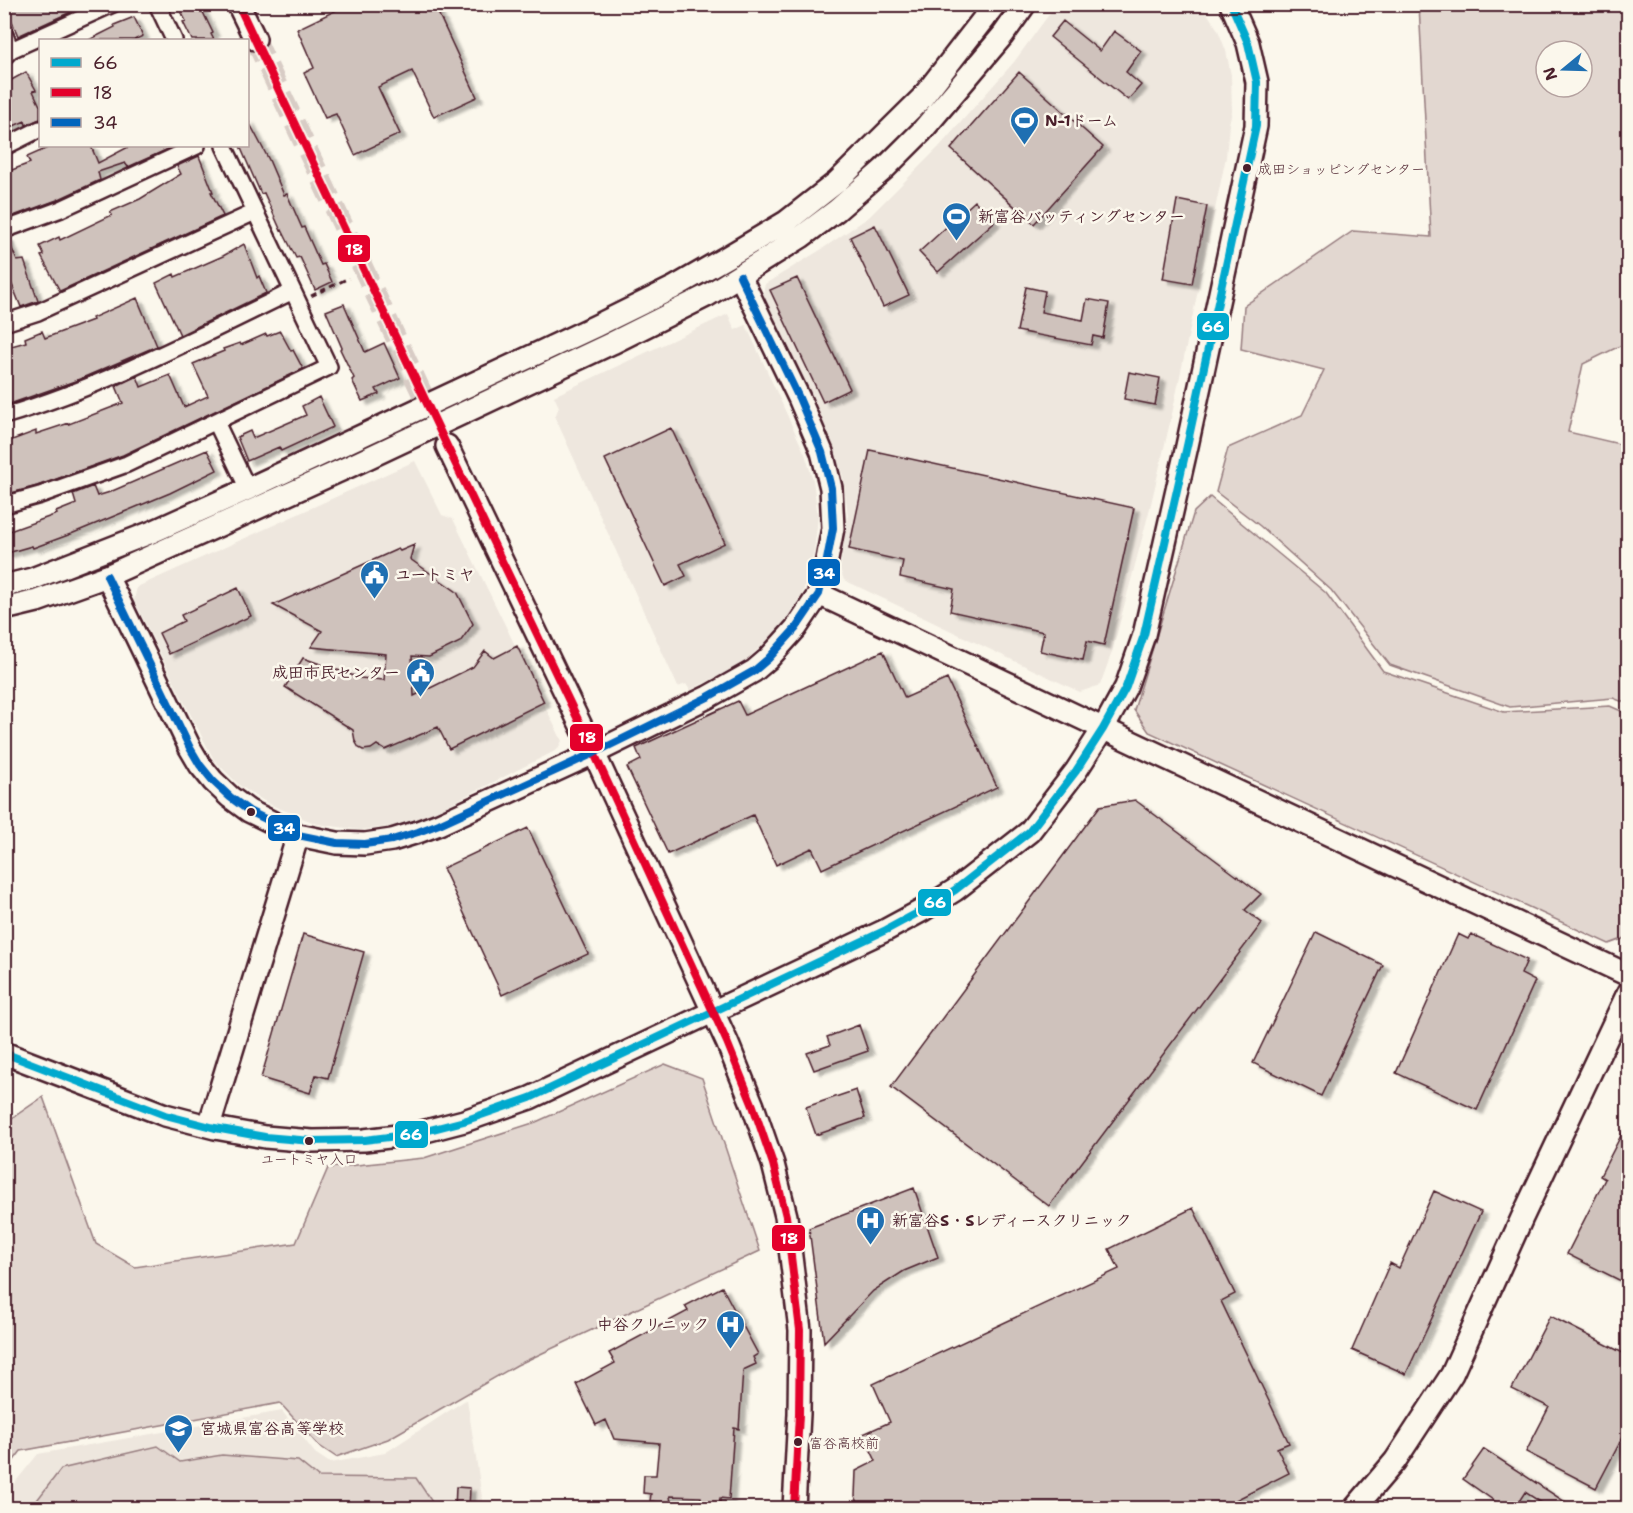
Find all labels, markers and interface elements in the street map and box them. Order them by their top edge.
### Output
legend [39,39,249,147]
north arrow [1534,39,1594,99]
text: 66 [93,51,118,75]
text: N [1538,64,1562,83]
text: 18 [93,81,113,105]
sports icon: N-1ドーム [1008,104,1040,146]
place label: N-1ドーム [1045,110,1118,131]
text: 34 [93,111,118,135]
place label: 成田ショッピングセンター [1258,160,1425,178]
marker: 成田ショッピングセンター [1241,162,1253,174]
sports icon: 新富谷バッティングセンター [941,200,973,242]
place label: 新富谷バッティングセンター [978,206,1185,227]
line badge: 18 [337,234,371,263]
text: 18 [345,239,363,260]
line badge: 66 [1196,312,1230,341]
text: 66 [1202,316,1224,337]
public building icon: ユートミヤ [358,558,390,600]
line badge: 34 [807,558,841,587]
text: 34 [813,563,835,584]
place label: ユートミヤ [395,564,475,585]
public building icon: 成田市民センター [405,656,437,698]
place label: 成田市民センター [272,662,400,683]
line badge: 18 [569,723,604,752]
text: 18 [578,727,596,748]
unlabelled marker [245,806,257,818]
line badge: 34 [267,814,301,842]
text: 34 [273,818,295,839]
line badge: 66 [917,888,952,917]
text: 66 [924,892,946,913]
line badge: 66 [394,1120,429,1149]
text: 66 [400,1124,422,1145]
marker: ユートミヤ入口 [303,1135,315,1147]
place label: ユートミヤ入口 [260,1150,358,1168]
hospital icon: 新富谷S・Sレディースクリニック [855,1204,887,1246]
place label: 新富谷S・Sレディースクリニック [892,1210,1131,1231]
line badge: 18 [771,1224,806,1252]
text: 18 [780,1228,798,1249]
hospital icon: 中谷クリニック [714,1308,746,1350]
place label: 中谷クリニック [597,1314,709,1335]
school or university icon: 宮城県富谷高等学校 [163,1412,195,1454]
place label: 宮城県富谷高等学校 [200,1418,344,1439]
place label: 富谷高校前 [809,1434,879,1452]
marker: 富谷高校前 [792,1436,804,1448]

